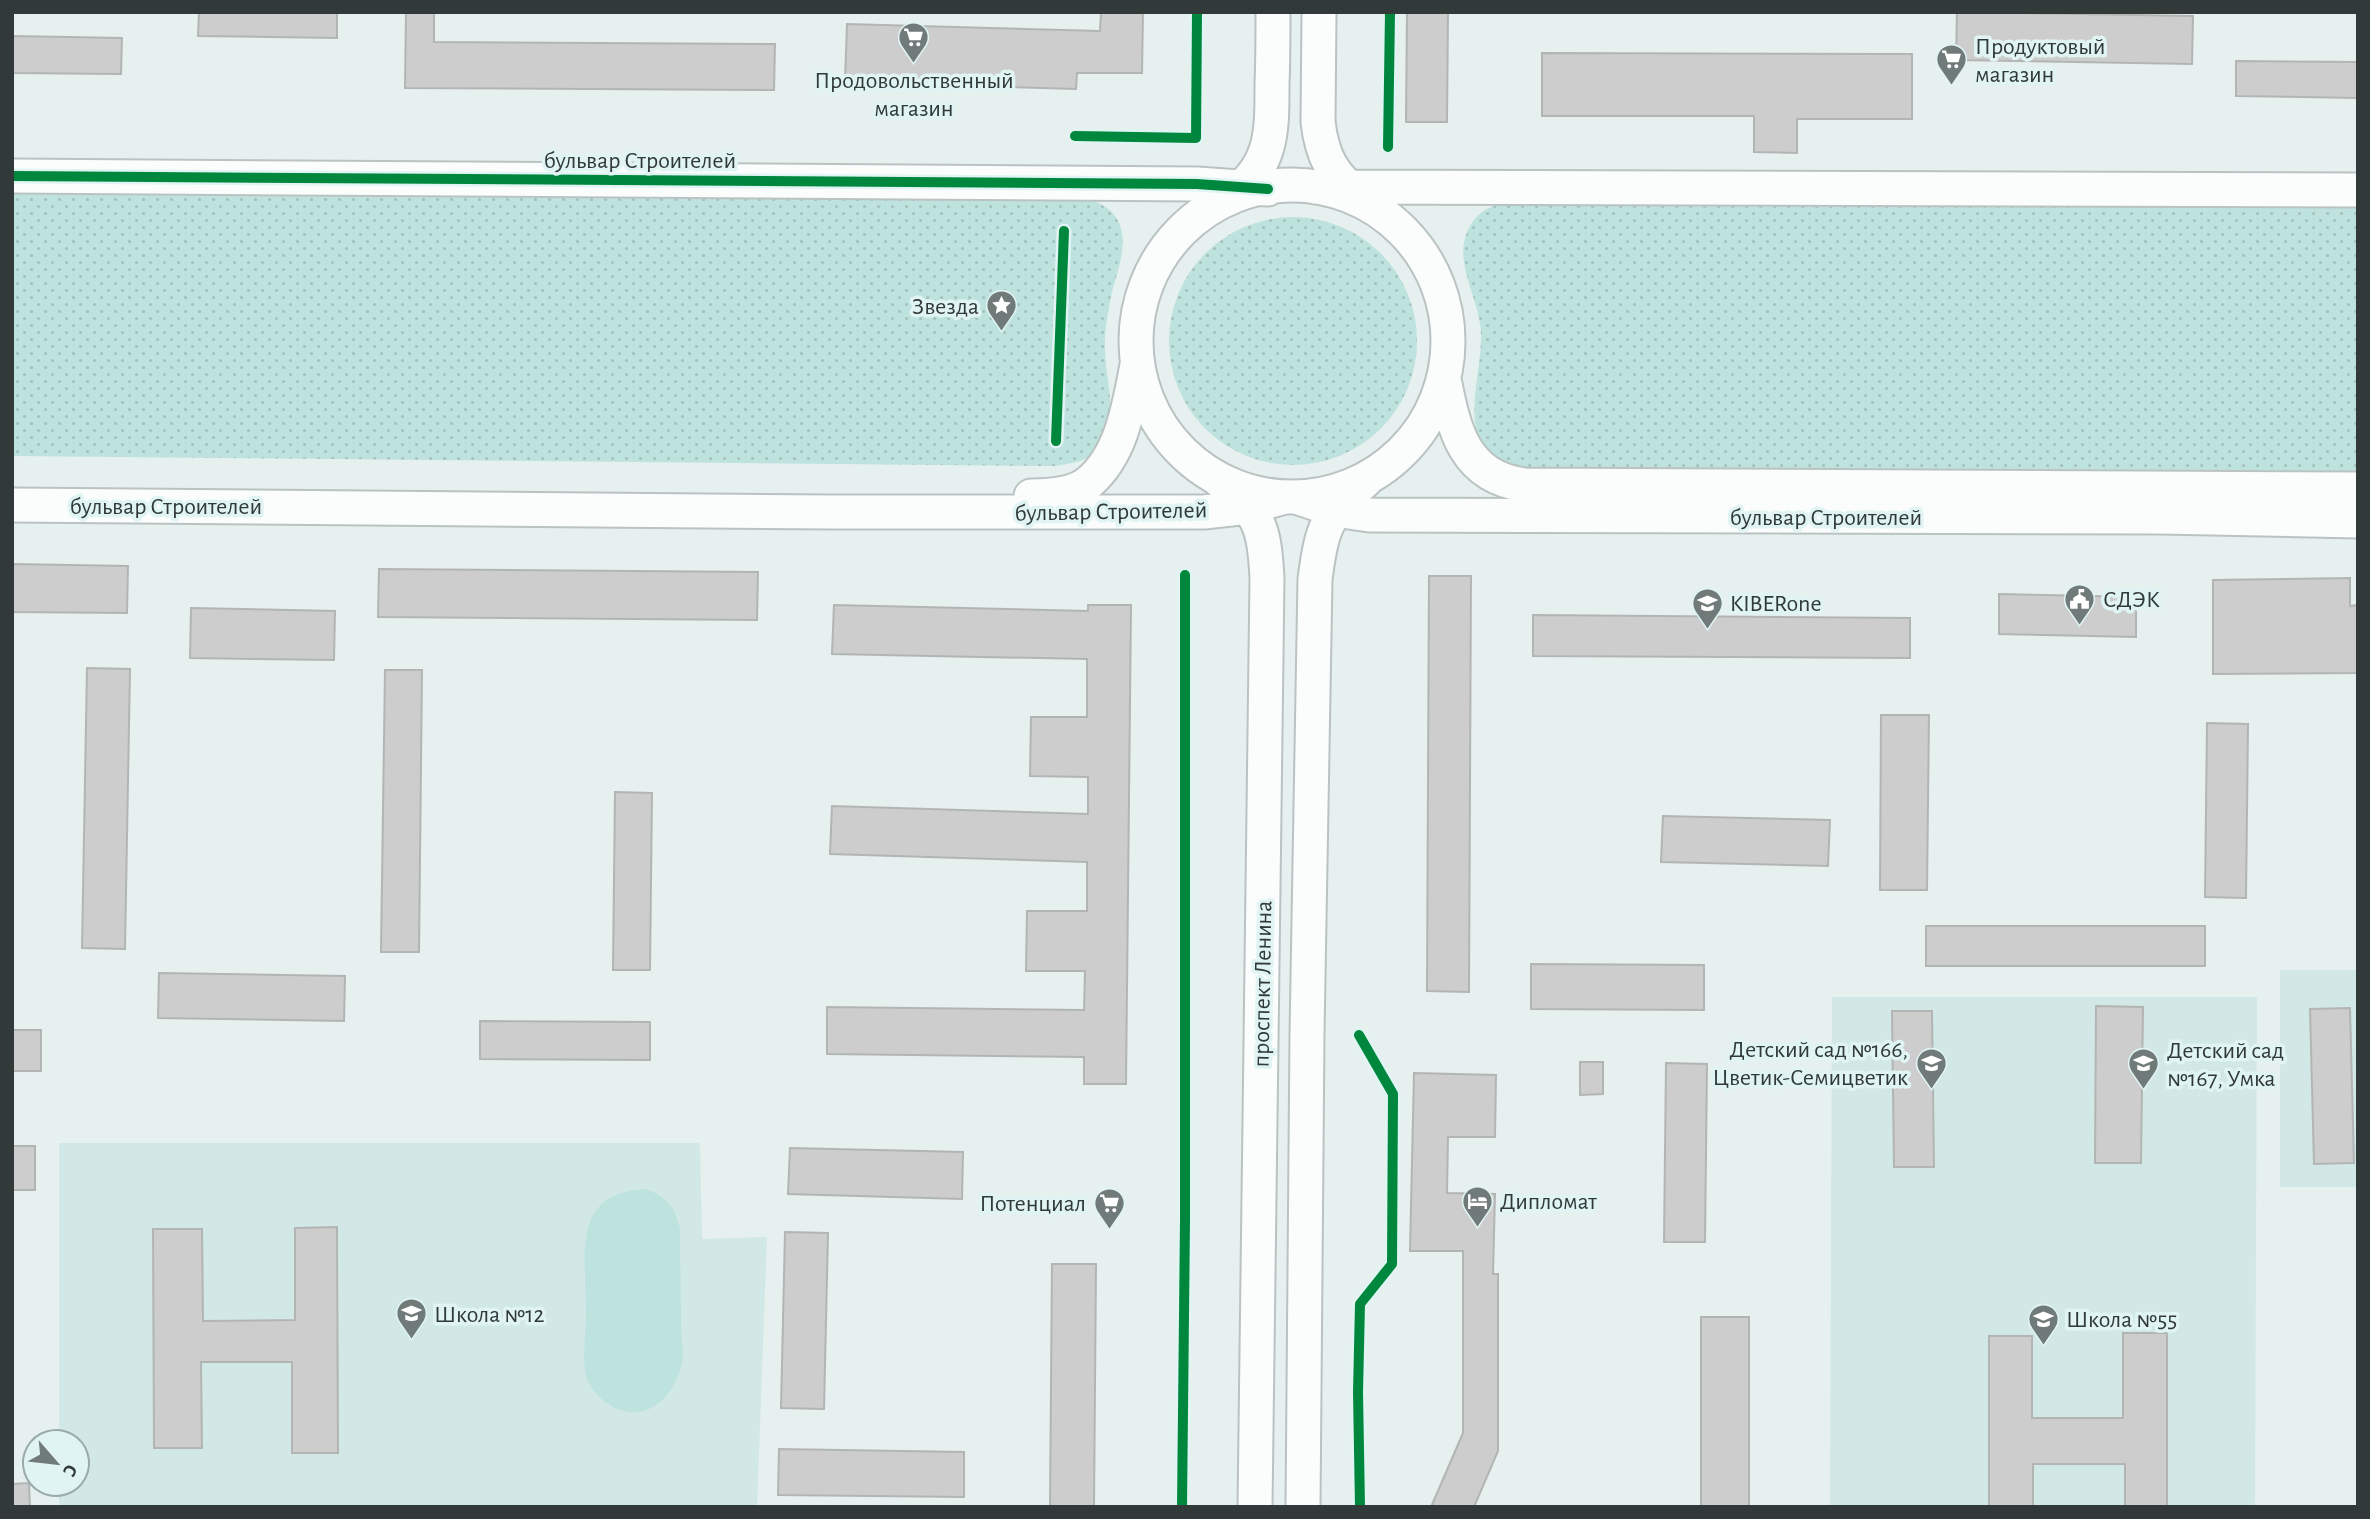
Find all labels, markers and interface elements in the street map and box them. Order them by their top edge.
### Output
supermarket icon: Продовольственный магазин [897,21,931,65]
place label: Продуктовый магазин [1975,35,2106,87]
supermarket icon: Продуктовый магазин [1935,43,1969,87]
place label: Продовольственный магазин [814,69,1014,121]
street label: бульвар Строителей [544,149,736,173]
place icon: Звезда [985,289,1019,333]
place label: Звезда [912,295,979,319]
street label: бульвар Строителей [70,495,262,519]
street label: бульвар Строителей [1015,498,1207,526]
street label: бульвар Строителей [1730,506,1922,530]
public building icon: СДЭК [2063,582,2097,626]
school or university icon: KIBERone [1690,586,1724,630]
place label: СДЭК [2103,588,2160,612]
place label: KIBERone [1730,592,1821,616]
street label: проспект Ленина [1250,900,1276,1068]
place label: Детский сад №166, Цветик-Семицветик [1712,1038,1908,1090]
place label: Детский сад №167, Умка [2167,1039,2284,1091]
school or university icon: Детский сад №166, Цветик-Семицветик [1914,1046,1948,1090]
school or university icon: Детский сад №167, Умка [2127,1047,2161,1091]
hotel icon: Дипломат [1460,1184,1494,1228]
supermarket icon: Потенциал [1092,1186,1126,1230]
place label: Дипломат [1500,1190,1597,1214]
place label: Потенциал [980,1192,1086,1216]
school or university icon: Школа №12 [394,1297,428,1341]
school or university icon: Школа №55 [2026,1302,2060,1346]
place label: Школа №12 [434,1303,544,1327]
place label: Школа №55 [2066,1308,2177,1332]
north arrow [21,1428,91,1498]
text: С [59,1461,81,1479]

